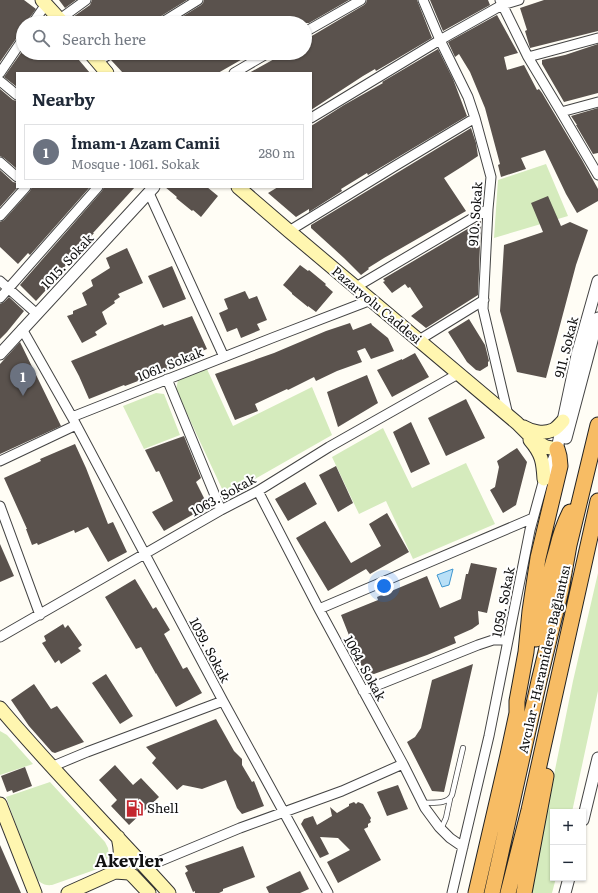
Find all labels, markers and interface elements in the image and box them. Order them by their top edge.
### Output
search box [16,16,312,60]
icon: search [30,27,52,49]
text: Search here [62,27,146,50]
text: Nearby [32,86,95,111]
text: İmam-ı Azam Camii [71,131,220,154]
text: 1 [43,143,49,162]
text: 280 m [259,143,295,162]
text: Mosque · 1061. Sokak [71,154,199,173]
street label: 910. Sokak [463,180,486,247]
street label: 1015. Sokak [36,228,98,293]
street label: Pazaryolu Caddesi [328,261,427,348]
street label: 911. Sokak [549,313,583,379]
street label: 1061. Sokak [134,341,207,385]
pin: 1 [10,363,36,396]
street label: 1063. Sokak [187,468,260,520]
street label: Avcılar - Haramidere Bağlantısı [513,562,575,755]
street label: 1059. Sokak [486,564,519,639]
your location [374,576,394,596]
street label: 1059. Sokak [185,614,236,687]
street label: 1064. Sokak [340,632,392,705]
fuel station icon: Shell [124,798,144,818]
place label: Shell [147,798,179,817]
map controls [550,809,586,881]
button: + [550,809,586,845]
button: − [550,845,586,881]
district label: Akevler [95,847,164,872]

